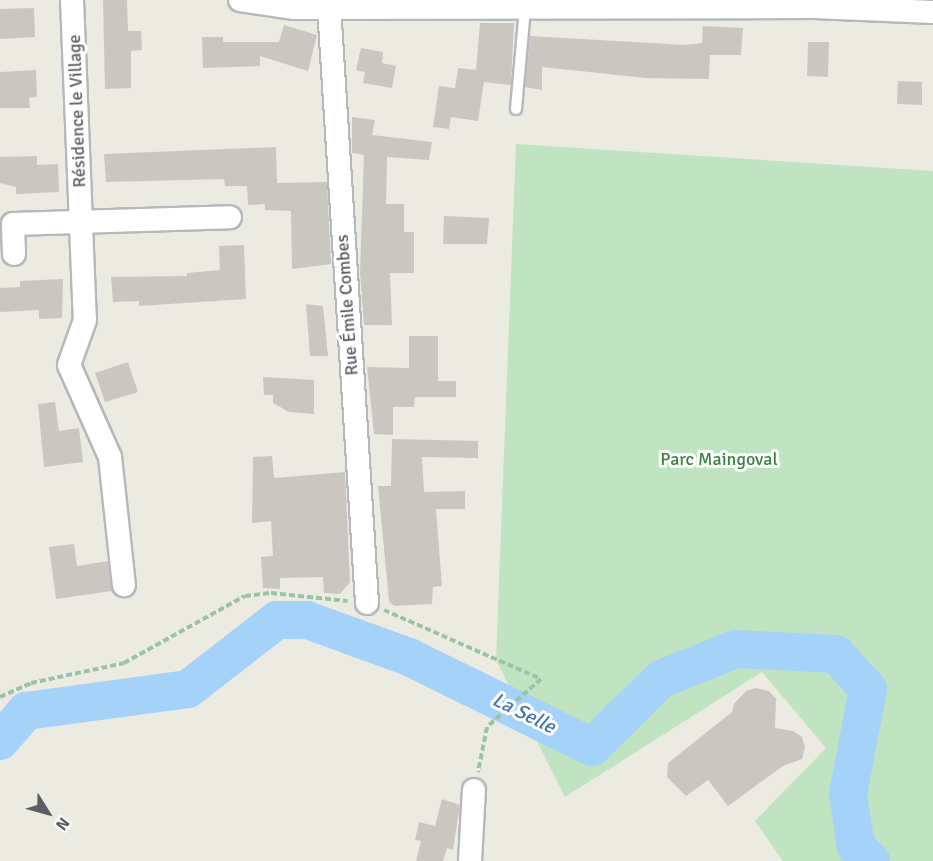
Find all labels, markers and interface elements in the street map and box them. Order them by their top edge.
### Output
street label: Résidence le Village [64,34,90,188]
street label: Rue Émile Combes [331,234,363,376]
park label: Parc Maingoval [660,448,778,470]
water label: La Selle [489,687,559,739]
north arrow [18,783,78,843]
text: N [51,813,74,834]

